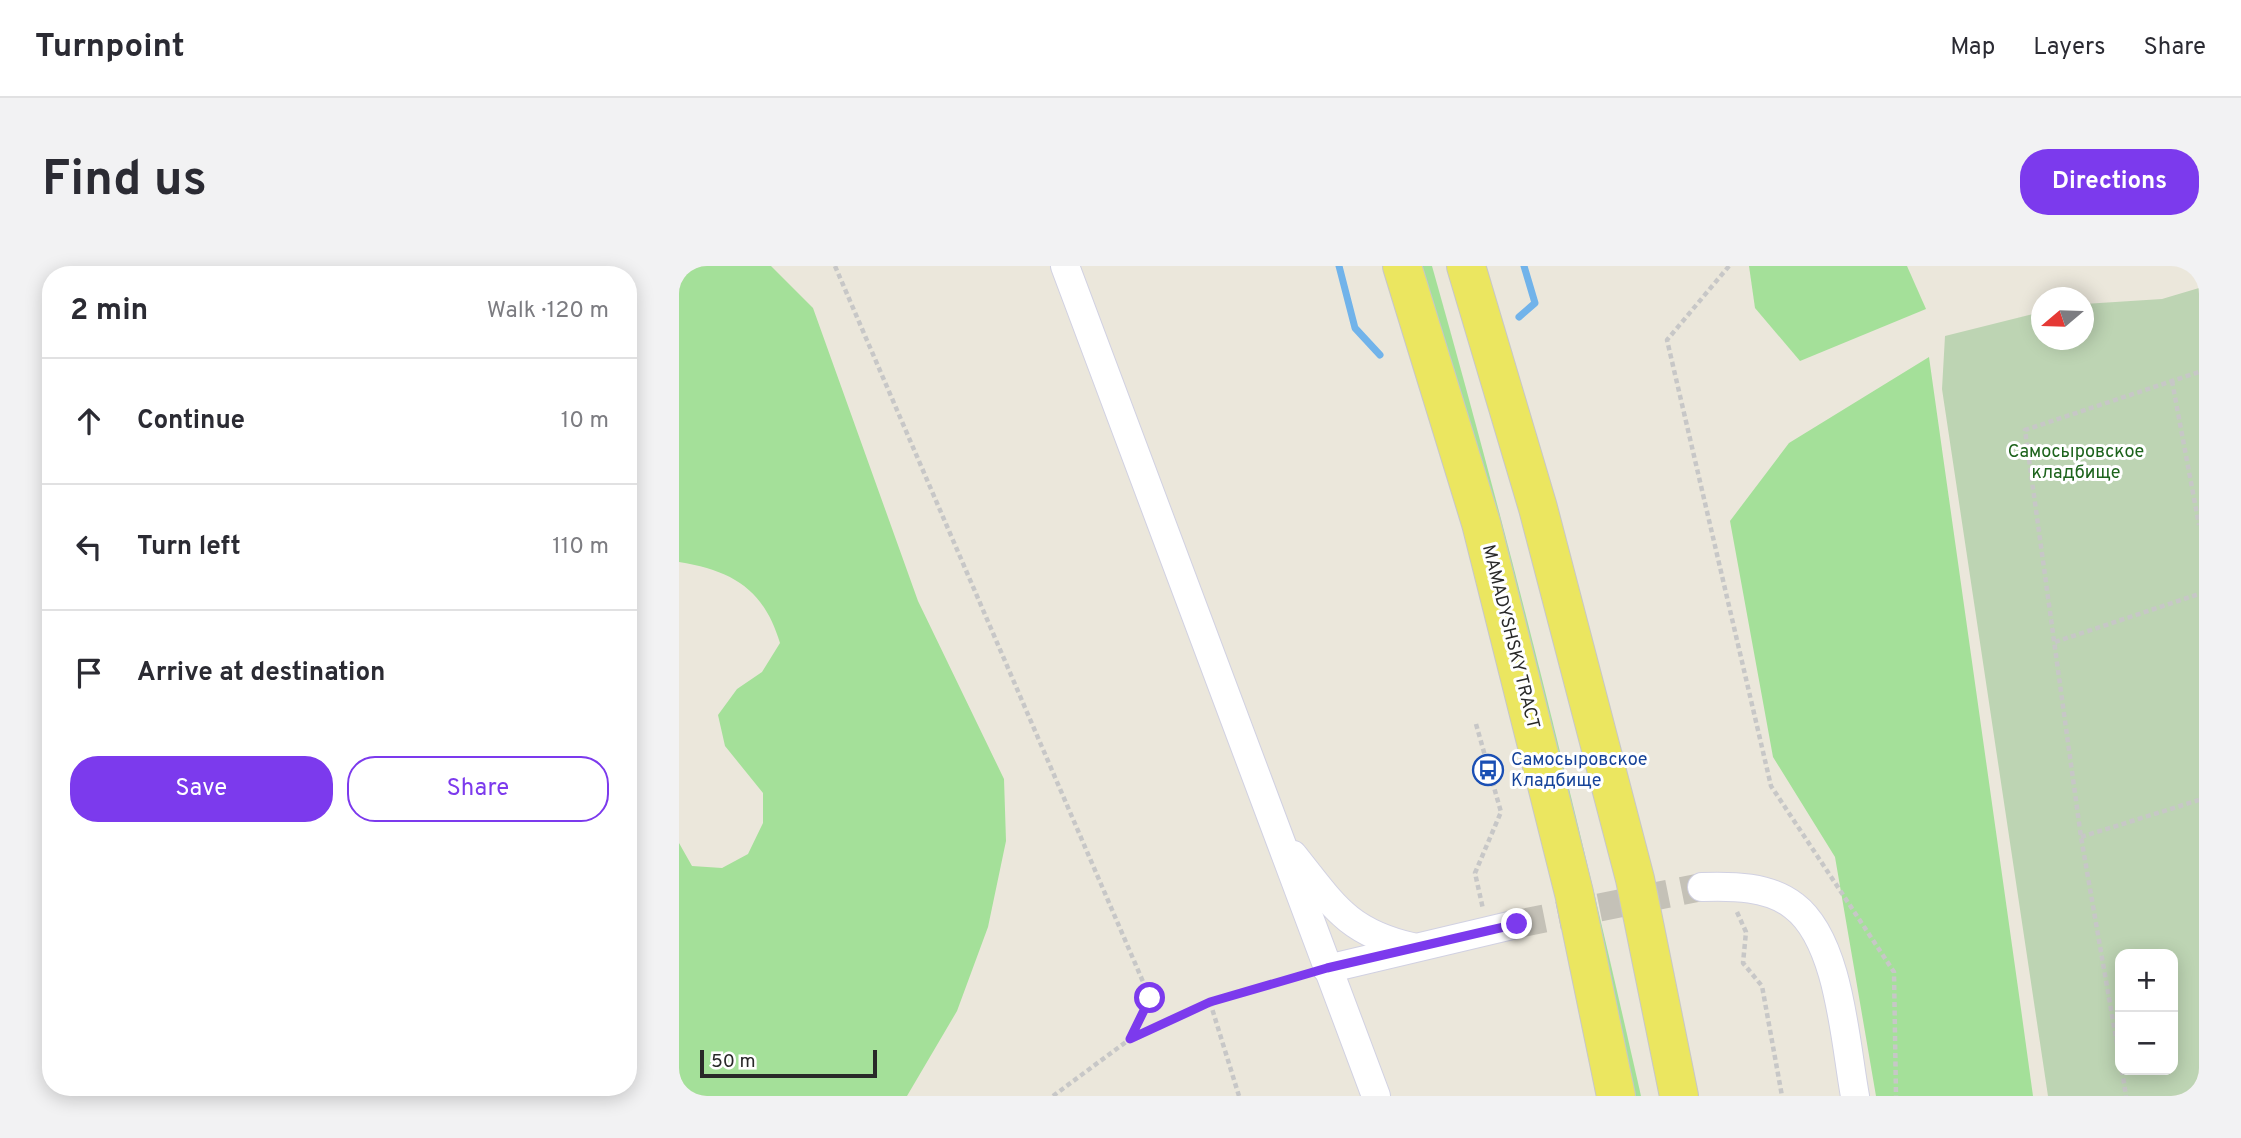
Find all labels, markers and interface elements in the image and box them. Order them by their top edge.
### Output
text: Turnpoint [35,27,185,69]
text: Map [1950,33,1995,63]
text: Layers [2033,33,2105,63]
text: Share [2143,33,2206,63]
button: Directions [2020,149,2199,215]
text: Find us [42,151,207,213]
north arrow [2031,287,2094,350]
text: 2 min [70,293,148,330]
text: Walk · 120 m [487,297,609,326]
icon: ahead [70,402,108,440]
text: Continue [137,405,245,438]
text: 10 m [561,407,609,436]
park label: Самосыровское кладбище [2008,441,2144,485]
icon: left [70,528,108,566]
text: Turn left [137,531,241,564]
text: 110 m [552,533,609,562]
street label: MAMADYSHSKY TRACT [1476,542,1544,732]
icon: arrive [70,654,108,692]
text: Arrive at destination [137,657,385,690]
place label: Самосыровское Кладбище [1511,749,1648,793]
bus stop icon: Самосыровское Кладбище [1471,753,1505,787]
button: Save [70,756,333,822]
button: Share [347,756,609,822]
route end [1501,908,1532,939]
map controls [2115,949,2178,1075]
button: + [2115,949,2178,1012]
route start [1134,982,1165,1013]
button: − [2115,1012,2178,1075]
scale bar [700,1047,877,1079]
text: 50 m [711,1050,756,1074]

